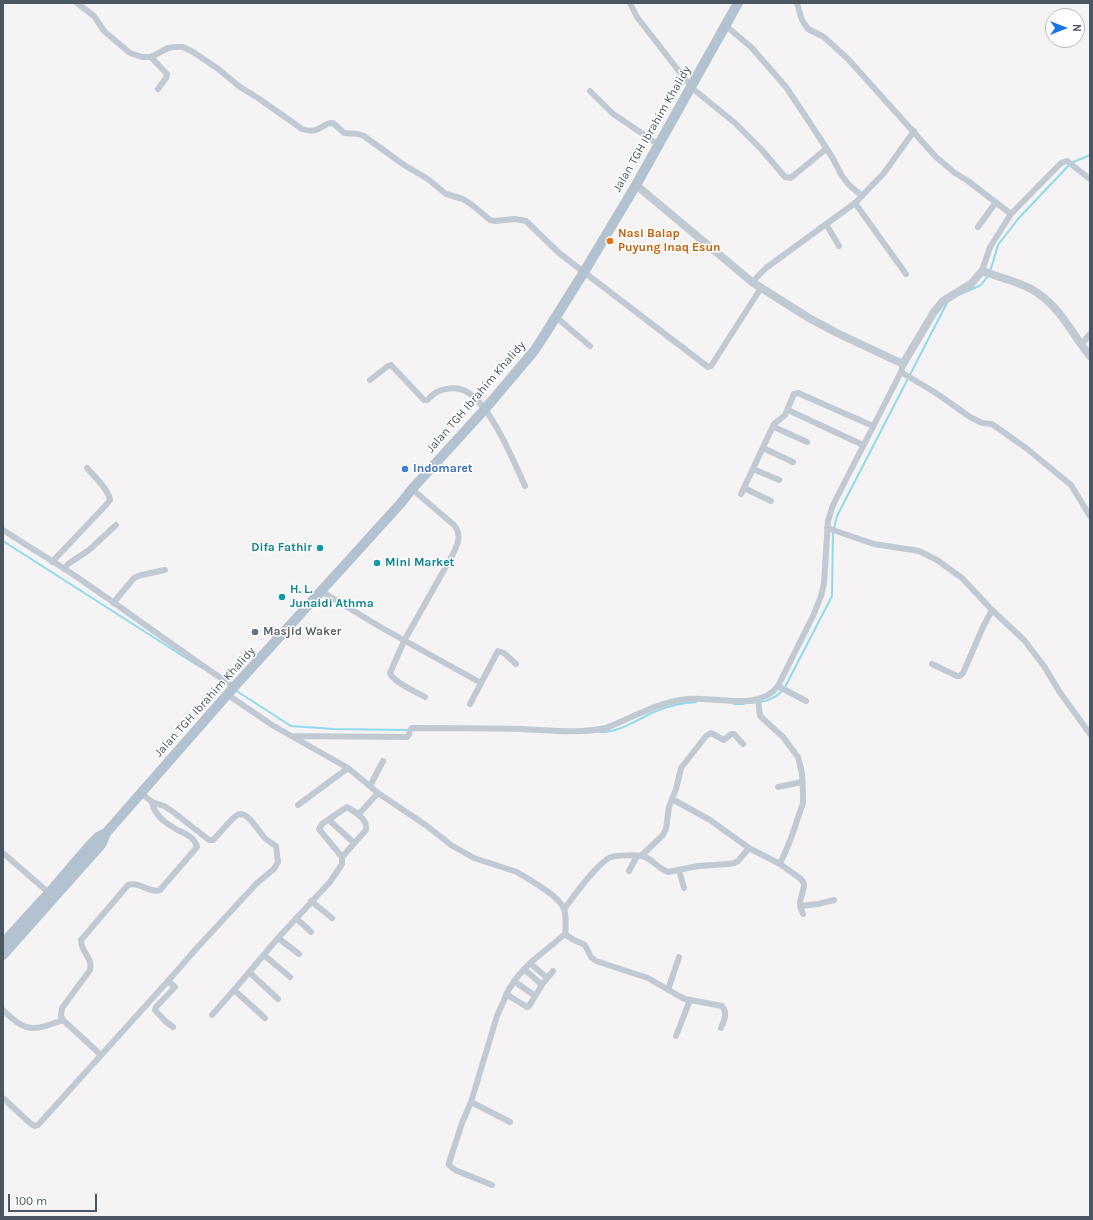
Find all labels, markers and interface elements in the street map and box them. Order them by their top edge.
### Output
north arrow [1045,8,1085,48]
text: N [1070,24,1083,32]
street label: Jalan TGH Ibrahim Khalidy [610,63,694,195]
place label: Nasi Balap Puyung Inaq Esun [618,227,720,255]
marker: Nasi Balap Puyung Inaq Esun [605,236,615,246]
street label: Jalan TGH Ibrahim Khalidy [424,338,528,456]
place label: Indomaret [413,462,473,476]
marker: Indomaret [400,464,410,474]
place label: Difa Fathir [251,541,312,555]
marker: Difa Fathir [315,543,325,553]
place label: Mini Market [385,556,454,570]
marker: Mini Market [372,558,382,568]
place label: H. L. Junaidi Athma [290,583,374,611]
marker: H. L. Junaidi Athma [277,592,287,602]
place label: Masjid Waker [263,625,341,639]
marker: Masjid Waker [250,627,260,637]
street label: Jalan TGH Ibrahim Khalidy [152,644,258,760]
scale bar [10,1186,99,1212]
text: 100 m [15,1194,47,1208]

